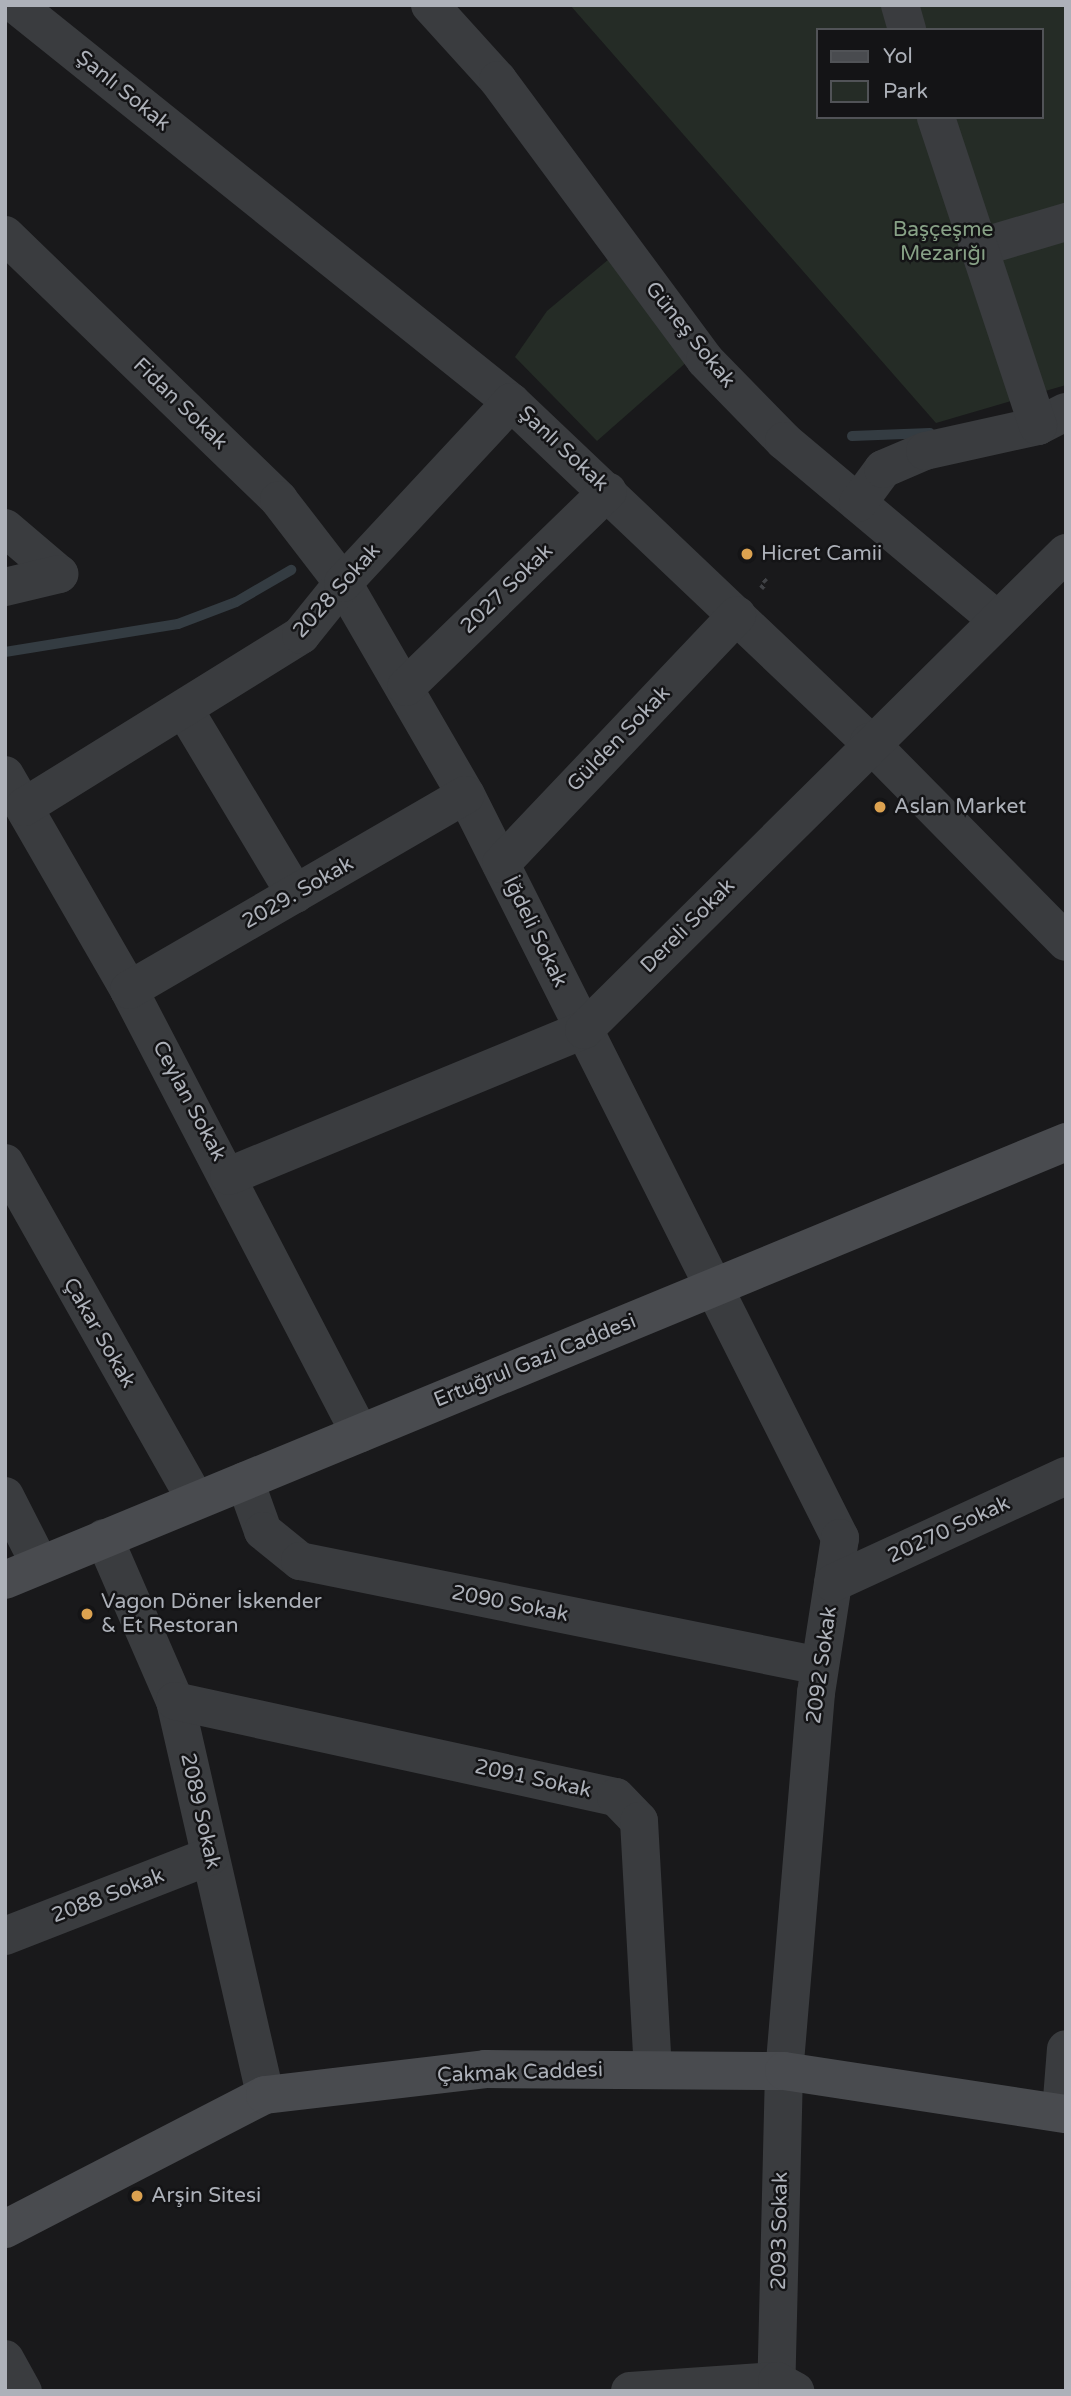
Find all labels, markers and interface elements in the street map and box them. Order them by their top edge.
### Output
legend [816,28,1043,119]
text: Yol [883,44,913,69]
street label: Şanlı Sokak [71,45,175,137]
text: Park [883,79,928,104]
park label: Başçeşme Mezarığı [893,217,993,267]
street label: Güneş Sokak [640,277,740,393]
street label: Fidan Sokak [128,353,232,455]
street label: Şanlı Sokak [513,401,613,497]
street label: 2028 Sokak [288,539,386,643]
street label: 2027 Sokak [456,539,558,639]
place label: Hicret Camii [761,541,882,567]
marker: Hicret Camii [739,546,755,562]
street label: Gülden Sokak [562,681,676,797]
place label: Aslan Market [894,794,1026,820]
marker: Aslan Market [872,799,888,815]
street label: 2029. Sokak [238,851,358,935]
street label: İğdeli Sokak [497,872,573,992]
street label: Dereli Sokak [636,874,740,978]
street label: Ceylan Sokak [147,1036,231,1166]
street label: Çakar Sokak [57,1273,141,1393]
street label: Ertuğrul Gazi Caddesi [430,1309,640,1413]
street label: 20270 Sokak [884,1491,1014,1569]
street label: 2090 Sokak [449,1580,571,1628]
place label: Vagon Döner İskender & Et Restoran [101,1589,322,1639]
street label: 2092 Sokak [801,1605,843,1725]
marker: Vagon Döner İskender & Et Restoran [79,1606,95,1622]
street label: 2089 Sokak [174,1750,226,1872]
street label: 2091 Sokak [472,1754,594,1804]
street label: 2088 Sokak [48,1863,168,1929]
street label: Çakmak Caddesi [437,2058,603,2088]
street label: 2093 Sokak [766,2172,794,2290]
place label: Arşin Sitesi [151,2183,261,2209]
marker: Arşin Sitesi [129,2188,145,2204]

